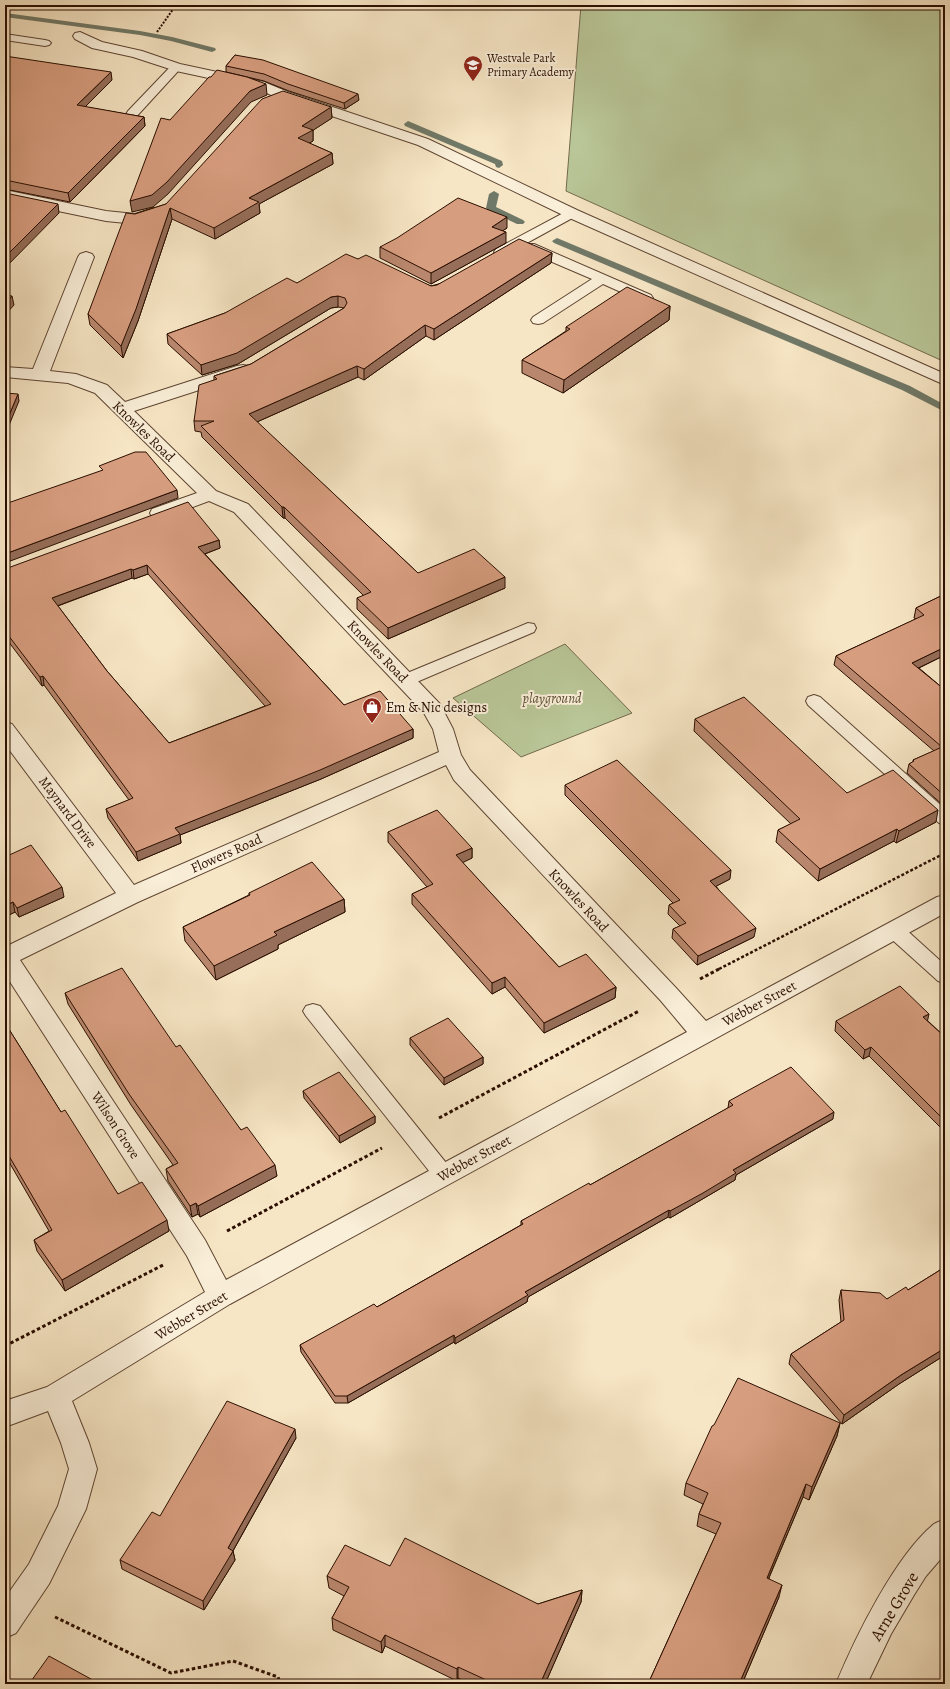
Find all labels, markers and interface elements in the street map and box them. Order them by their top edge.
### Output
place label: Westvale Park Primary Academy [486,50,575,80]
school or university icon: Westvale Park Primary Academy [462,54,484,82]
street label: Knowles Road [108,397,179,466]
street label: Knowles Road [343,616,413,687]
park label: playground [521,689,582,708]
shop icon: Em & Nic designs [361,696,383,724]
place label: Em & Nic designs [386,698,487,717]
street label: Maynard Drive [34,772,101,852]
street label: Flowers Road [188,829,265,878]
street label: Knowles Road [544,864,613,937]
street label: Webber Street [718,976,800,1031]
street label: Wilson Grove [86,1087,144,1162]
street label: Webber Street [433,1130,515,1187]
street label: Webber Street [151,1286,231,1345]
street label: Arne Grove [864,1567,924,1646]

